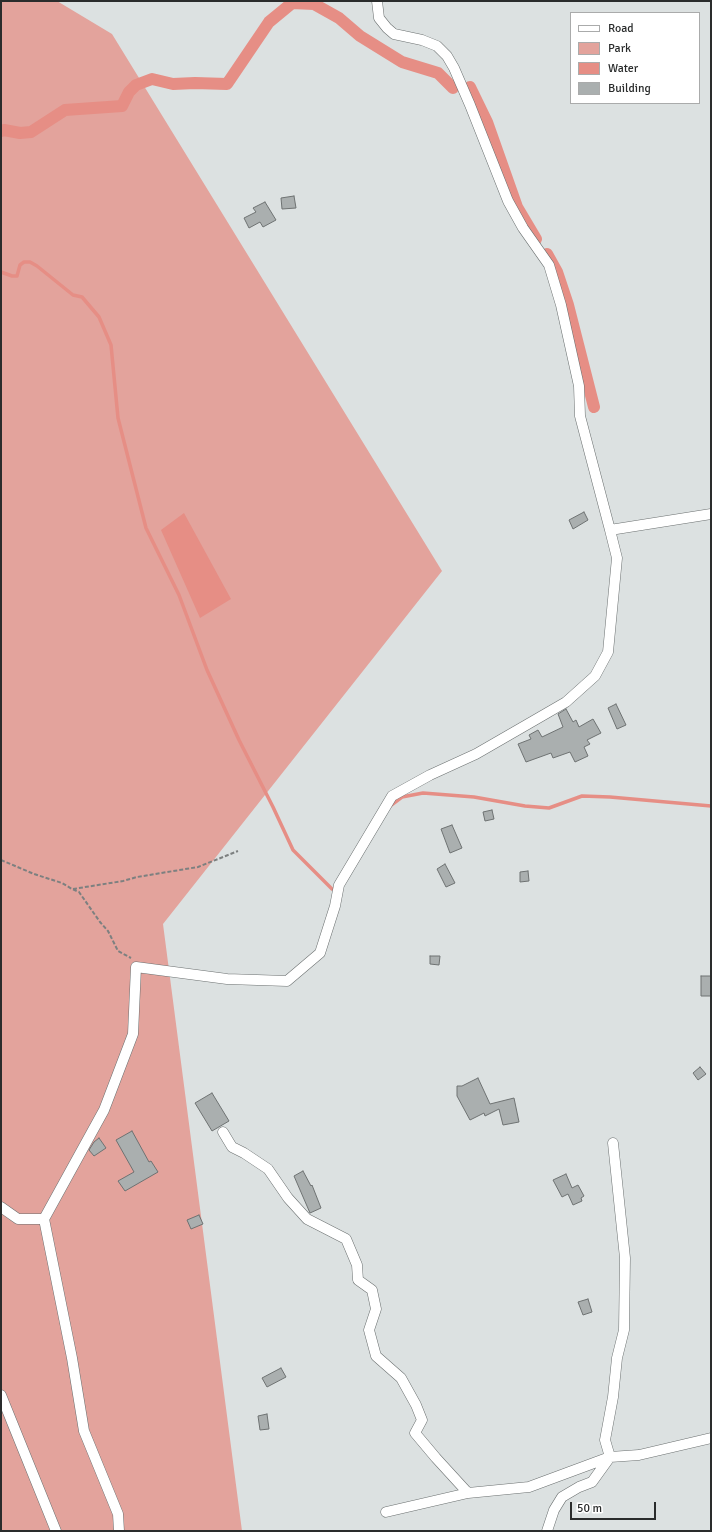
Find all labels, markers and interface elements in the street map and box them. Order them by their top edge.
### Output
legend [570,12,700,104]
text: Road [608,21,634,36]
text: Park [608,41,631,56]
text: Water [608,61,638,76]
text: Building [608,81,651,96]
scale bar [572,1494,658,1520]
text: 50 m [577,1501,602,1516]

